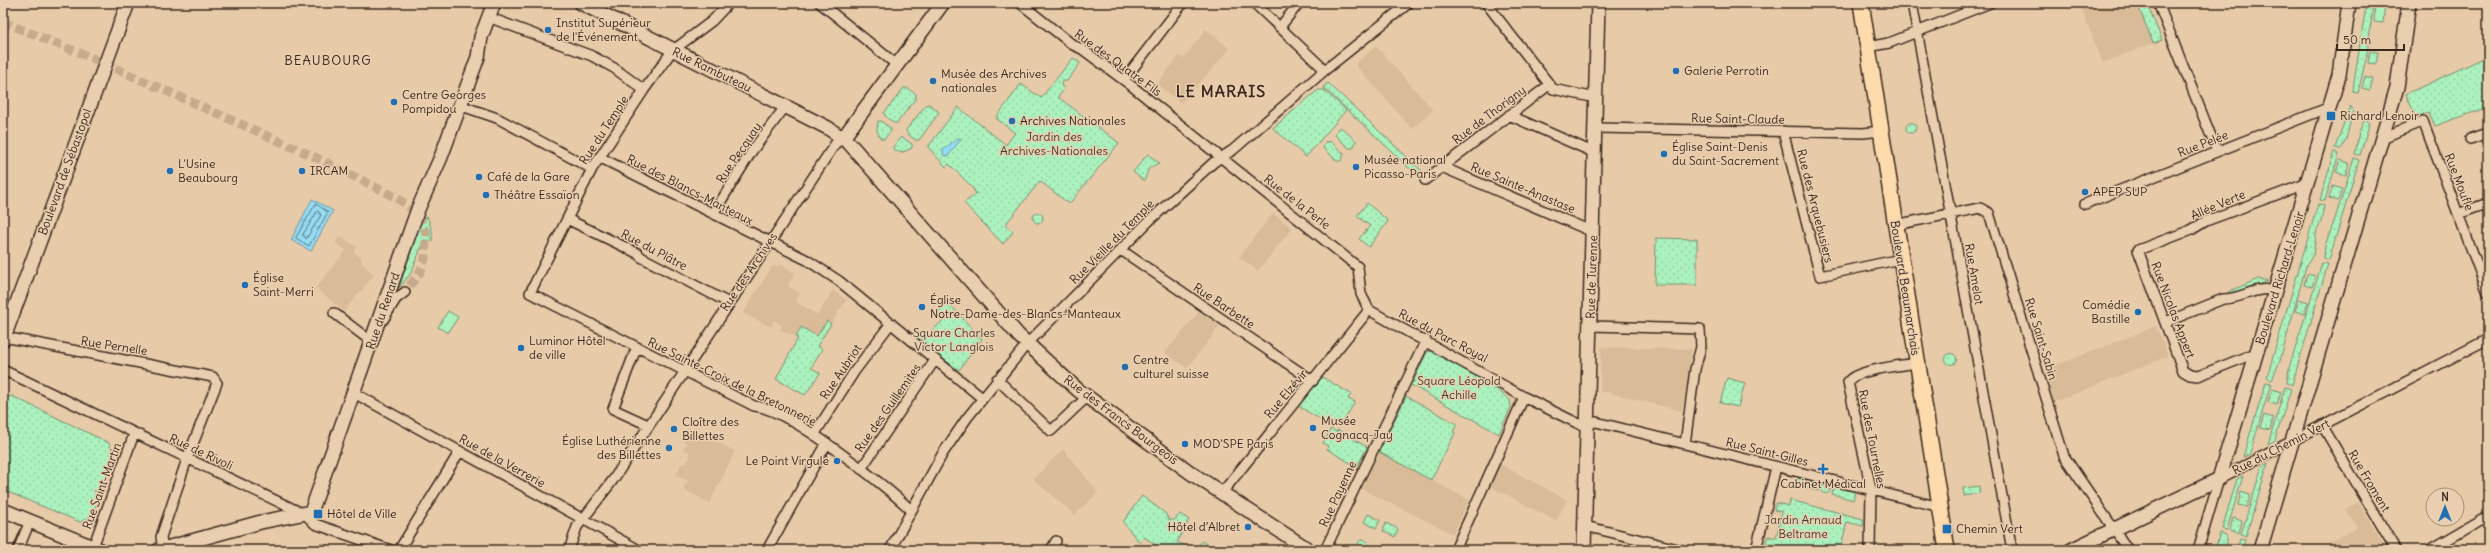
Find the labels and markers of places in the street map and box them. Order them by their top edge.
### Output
place label: Institut Supérieur de l'Événement [556,15,651,44]
marker: Institut Supérieur de l'Événement [543,25,553,35]
place label: Galerie Perrotin [1684,63,1769,78]
place label: Musée des Archives nationales [941,66,1047,95]
marker: Galerie Perrotin [1671,66,1681,76]
marker: Musée des Archives nationales [928,76,938,86]
place label: Centre Georges Pompidou [402,87,486,116]
marker: Centre Georges Pompidou [389,97,399,107]
place label: Richard Lenoir [2340,108,2419,123]
marker: Richard Lenoir [2325,110,2337,122]
place label: Archives Nationales [1020,113,1126,128]
marker: Archives Nationales [1007,116,1017,126]
place label: Église Saint-Denis du Saint-Sacrement [1672,139,1779,168]
marker: Église Saint-Denis du Saint-Sacrement [1659,149,1669,159]
place label: Musée national Picasso-Paris [1364,152,1446,181]
place label: L'Usine Beaubourg [178,156,238,185]
marker: Musée national Picasso-Paris [1351,162,1361,172]
place label: IRCAM [310,163,348,178]
marker: L'Usine Beaubourg [165,166,175,176]
marker: IRCAM [297,166,307,176]
place label: Café de la Gare [487,169,570,184]
marker: Café de la Gare [474,172,484,182]
place label: APEP SUP [2093,184,2147,199]
place label: Théâtre Essaïon [494,187,580,202]
marker: APEP SUP [2080,187,2090,197]
marker: Théâtre Essaïon [481,190,491,200]
place label: Église Saint-Merri [253,270,314,299]
marker: Église Saint-Merri [240,280,250,290]
place label: Église Notre-Dame-des-Blancs-Manteaux [930,292,1121,321]
place label: Comédie Bastille [2082,297,2130,326]
marker: Église Notre-Dame-des-Blancs-Manteaux [917,302,927,312]
marker: Comédie Bastille [2133,307,2143,317]
place label: Luminor Hôtel de ville [529,333,605,362]
marker: Luminor Hôtel de ville [516,343,526,353]
place label: Centre culturel suisse [1133,352,1209,381]
marker: Centre culturel suisse [1120,362,1130,372]
place label: Musée Cognacq-Jay [1321,413,1393,442]
place label: Cloître des Billettes [682,414,739,443]
marker: Musée Cognacq-Jay [1308,423,1318,433]
marker: Cloître des Billettes [669,424,679,434]
place label: Église Luthérienne des Billettes [562,433,661,462]
place label: MOD'SPE Paris [1193,436,1273,451]
marker: MOD'SPE Paris [1180,439,1190,449]
marker: Église Luthérienne des Billettes [664,443,674,453]
place label: Le Point Virgule [746,453,829,468]
marker: Le Point Virgule [832,456,842,466]
marker: Cabinet Médical [1817,463,1829,475]
place label: Cabinet Médical [1780,476,1866,491]
place label: Hôtel de Ville [327,506,397,521]
marker: Hôtel de Ville [312,508,324,520]
place label: Hôtel d’Albret [1168,519,1240,534]
place label: Chemin Vert [1956,521,2023,536]
marker: Hôtel d’Albret [1243,522,1253,532]
marker: Chemin Vert [1941,523,1953,535]

